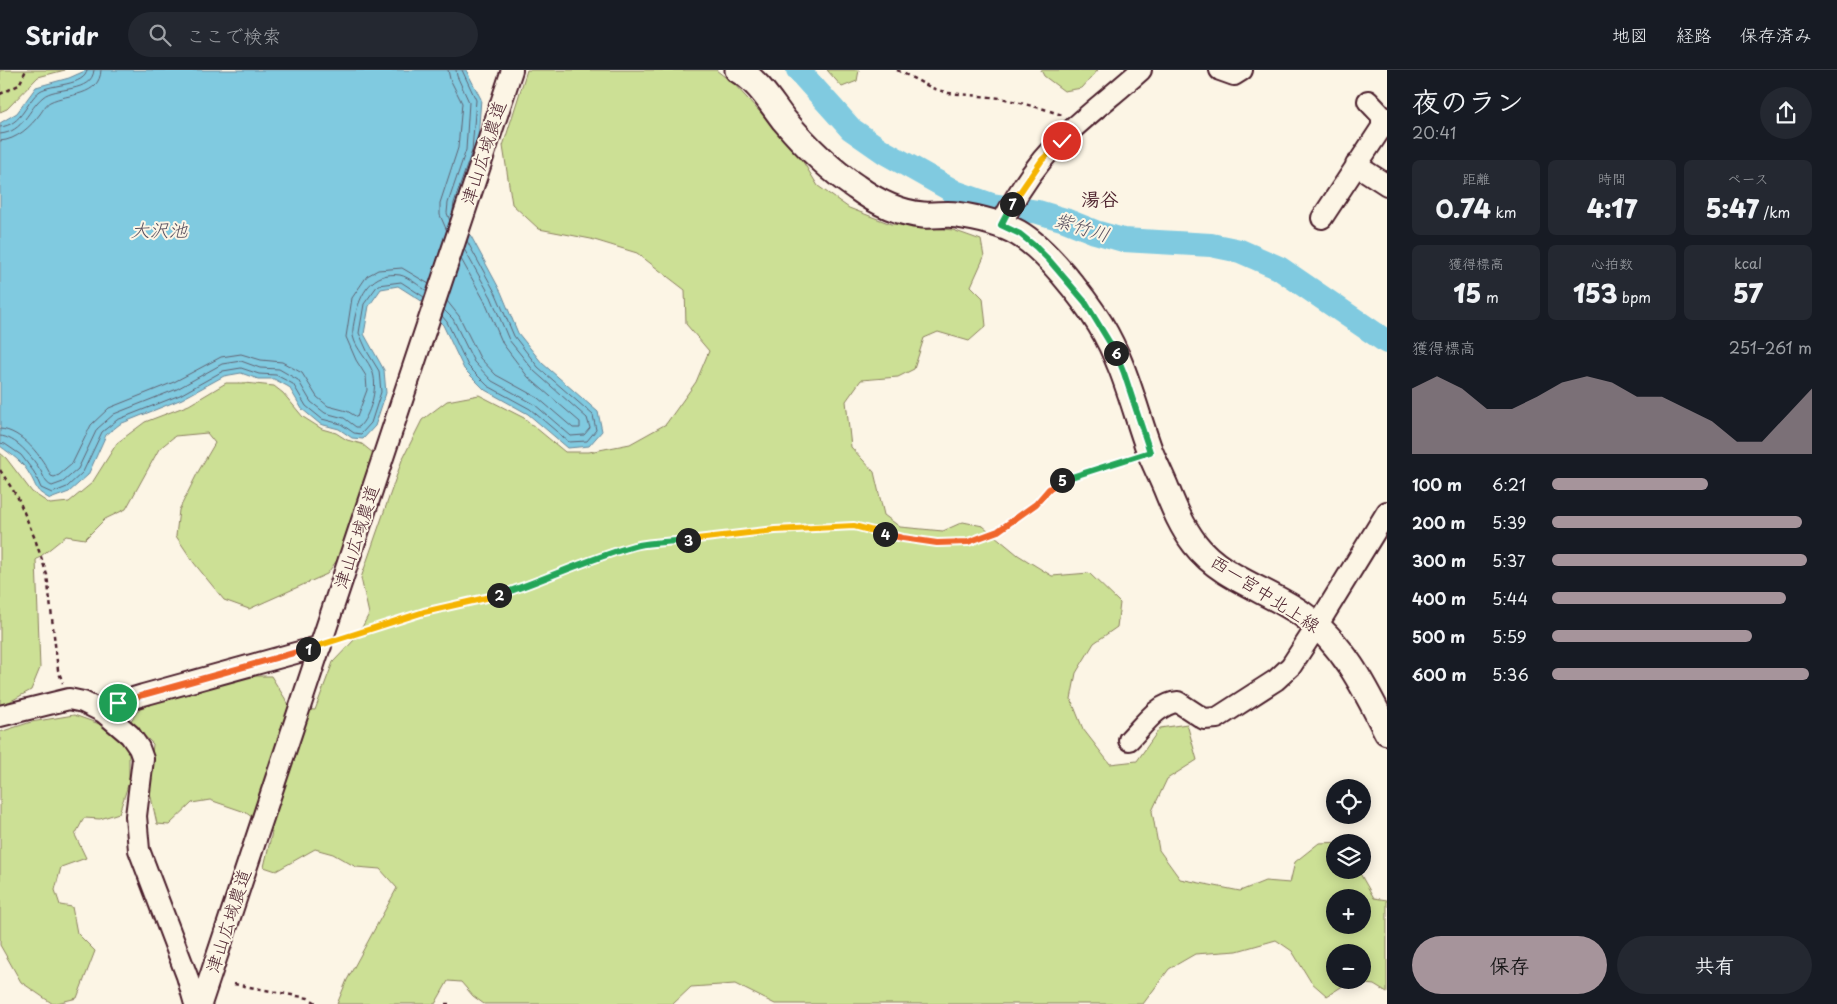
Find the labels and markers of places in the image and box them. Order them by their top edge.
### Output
pin [1041,120,1083,162]
pin: 7 [1000,192,1024,216]
pin: 6 [1104,340,1128,366]
pin: 5 [1050,468,1074,492]
pin: 4 [872,522,898,546]
pin: 3 [676,528,700,552]
pin: 2 [486,582,512,608]
pin: 1 [296,636,320,662]
pin [97,682,139,724]

